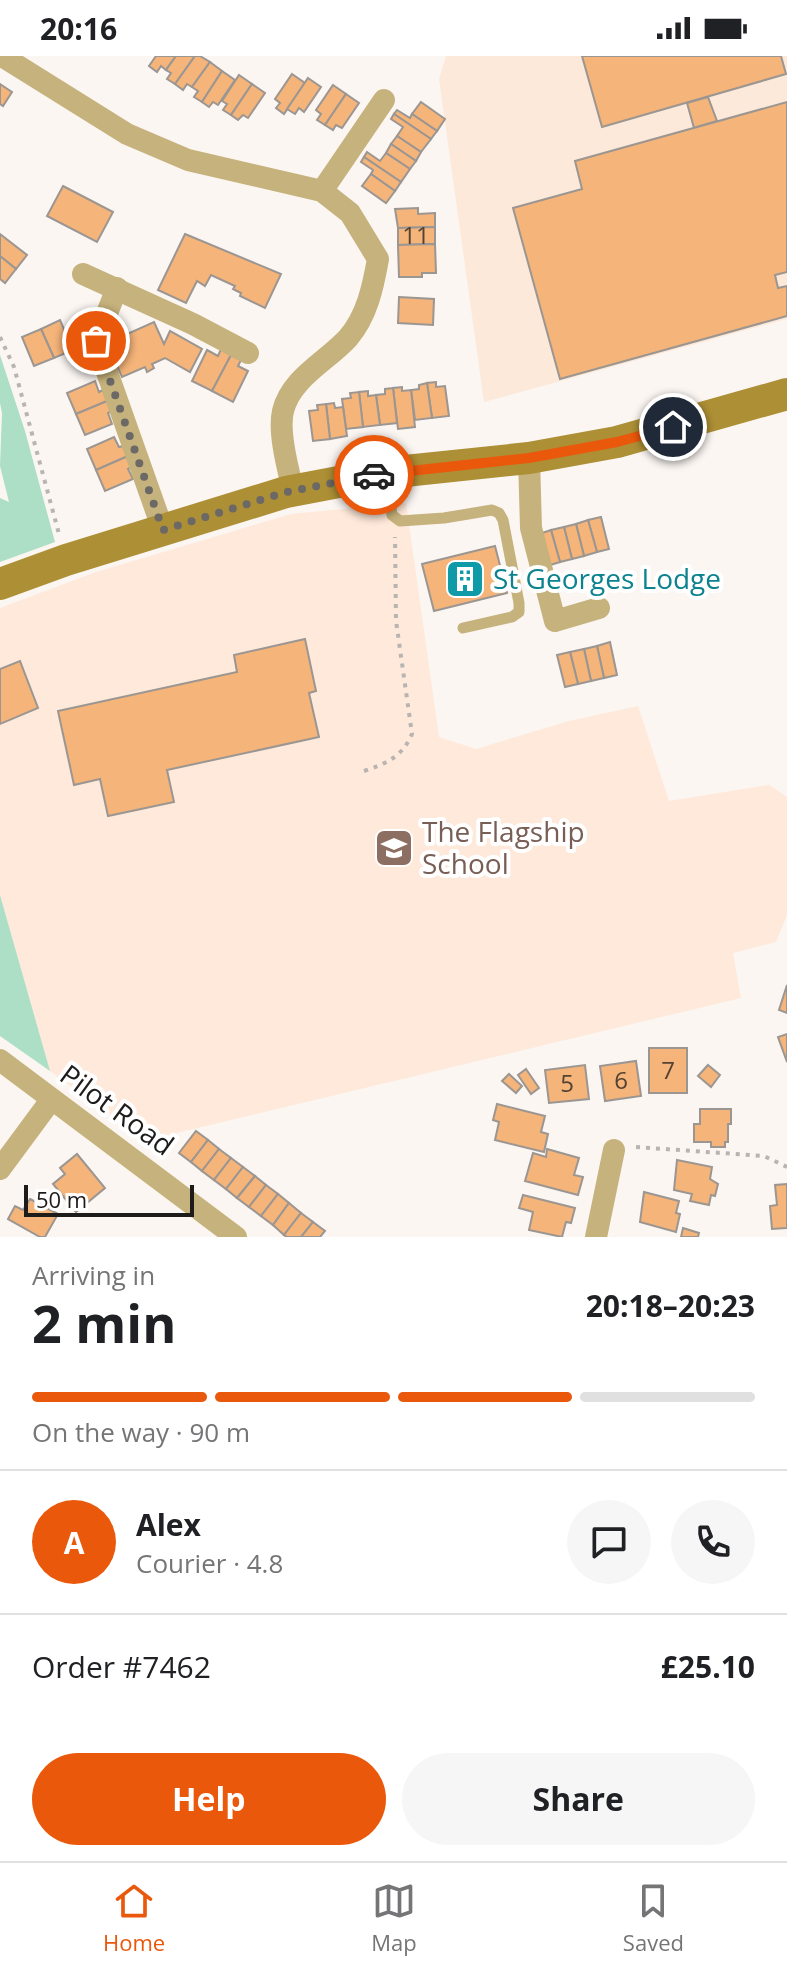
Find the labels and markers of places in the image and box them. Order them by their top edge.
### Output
pin [62,307,130,375]
pin [639,393,707,461]
building icon: St Georges Lodge [444,558,486,600]
place label: St Georges Lodge [493,559,721,597]
place label: The Flagship School [422,812,585,882]
school or university icon: The Flagship School [373,827,415,869]

